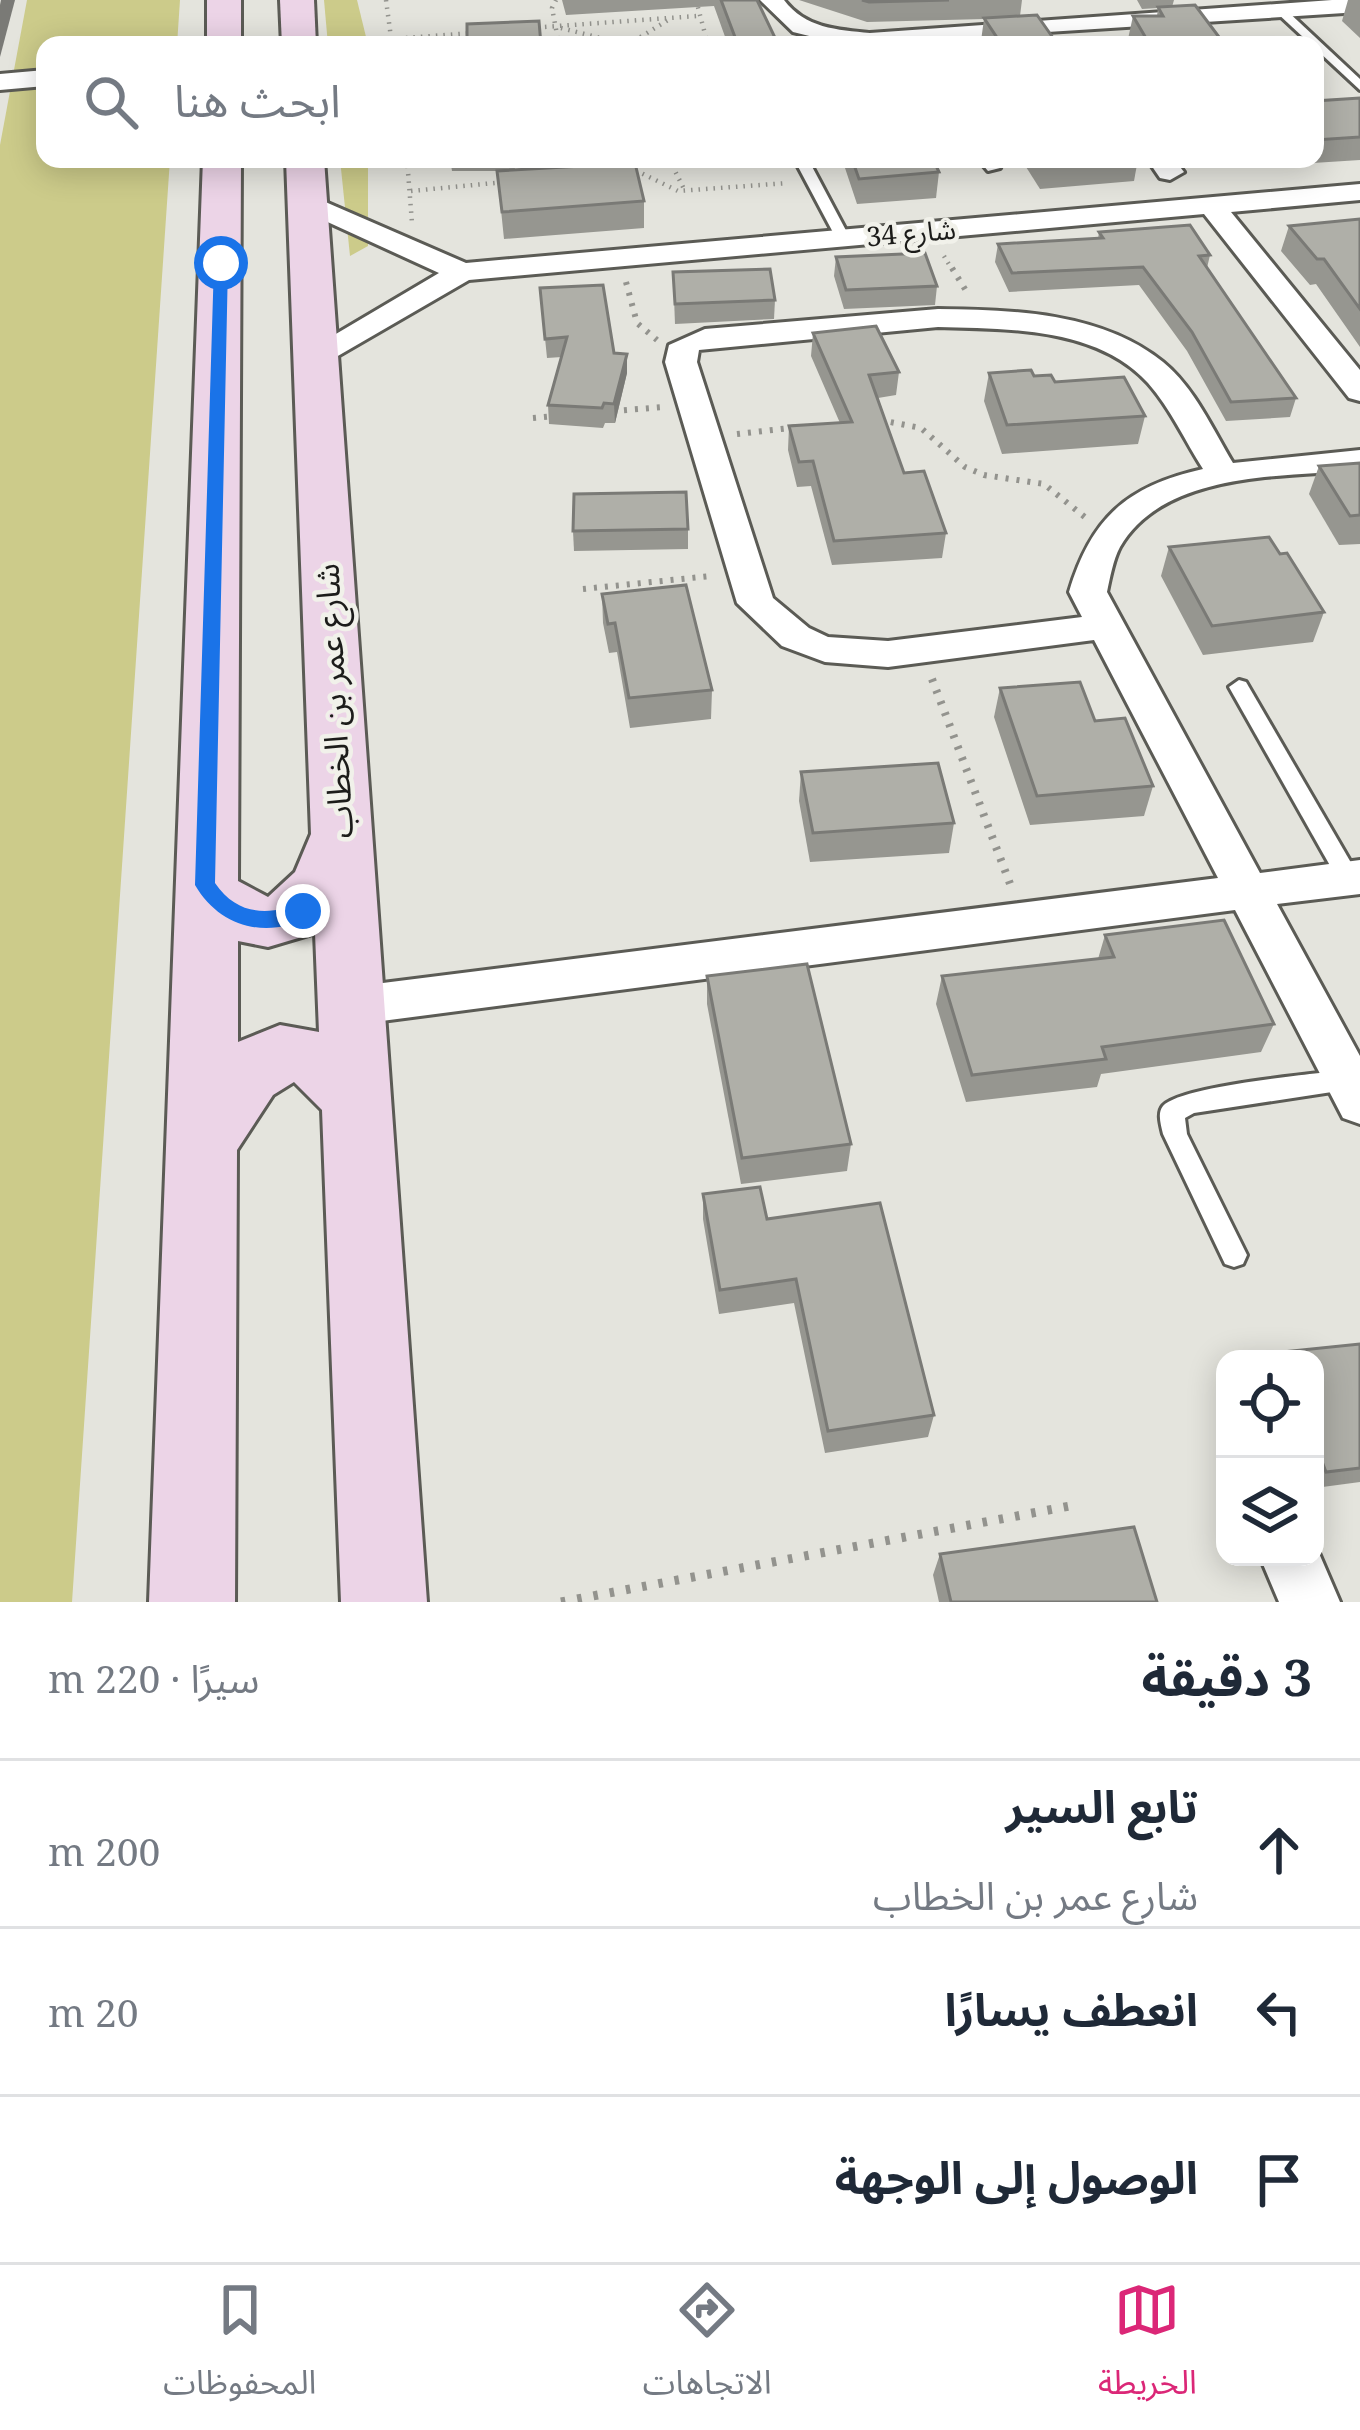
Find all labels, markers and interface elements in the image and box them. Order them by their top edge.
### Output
search box [36,36,1324,168]
icon: search [78,69,144,135]
text: ابحث هنا [174,69,341,130]
street label: شارع 34 [865,210,958,257]
route start [194,236,248,290]
street label: شارع عمر بن الخطاب [303,562,366,840]
route end [276,884,330,938]
map controls [1216,1350,1324,1566]
button: locate [1216,1350,1324,1458]
button: layers [1216,1458,1324,1566]
text: 3 دقيقة [1142,1641,1312,1711]
text: سيرًا · 220 m [48,1651,259,1704]
text: تابع السير [1006,1775,1198,1836]
icon: ahead [1246,1817,1312,1883]
text: 200 m [48,1824,160,1877]
text: شارع عمر بن الخطاب [873,1868,1198,1921]
text: انعطف يسارًا [945,1978,1198,2039]
icon: left [1246,1979,1312,2045]
text: 20 m [48,1985,139,2038]
text: الوصول إلى الوجهة [835,2146,1198,2207]
icon: arrive [1246,2147,1312,2213]
tab: المحفوظات [163,2277,316,2418]
tab: الاتجاهات [643,2277,772,2418]
tab: الخريطة [1098,2277,1197,2418]

